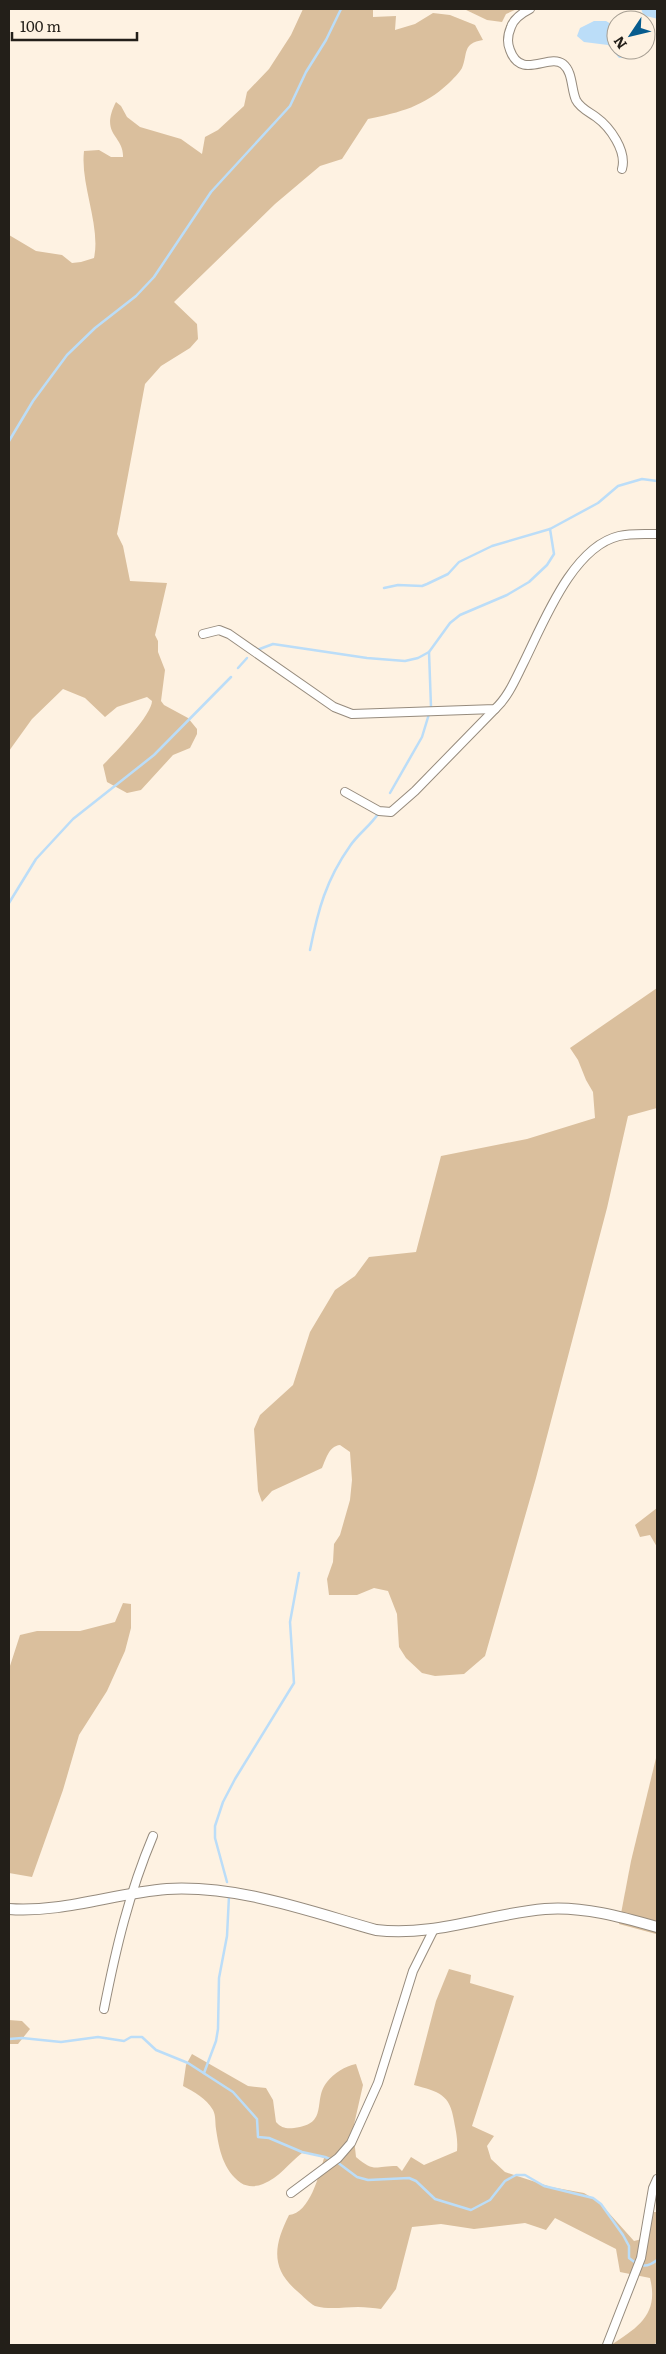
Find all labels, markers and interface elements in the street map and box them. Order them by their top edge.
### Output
scale bar [12,10,138,42]
north arrow [606,10,656,60]
text: 100 m [20,14,61,37]
text: N [608,32,631,54]

